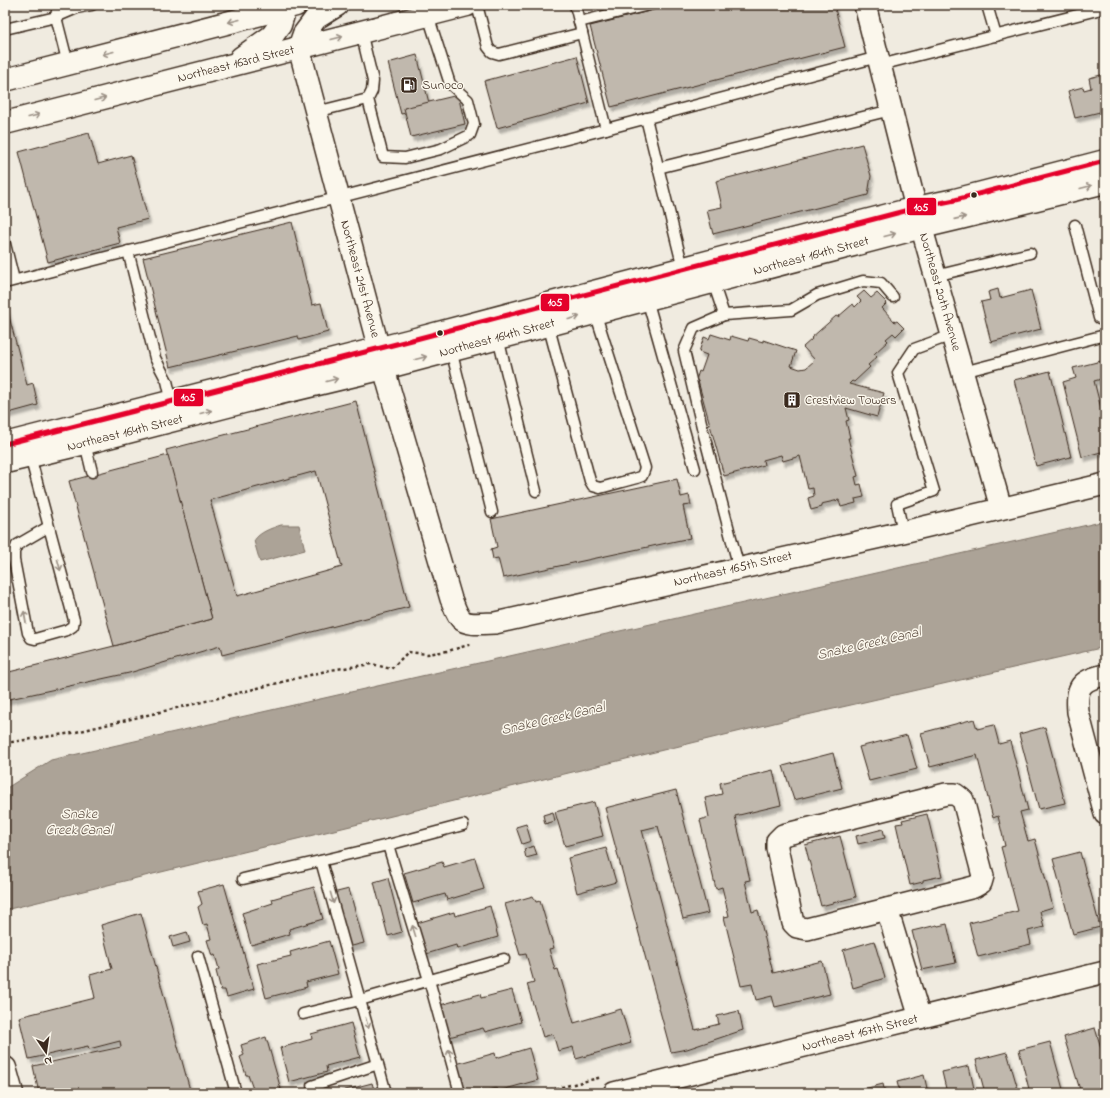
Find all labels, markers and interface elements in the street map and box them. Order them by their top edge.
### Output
one-way arrow [227,18,240,25]
one-way arrow [330,34,343,42]
street label: Northeast 163rd Street [176,40,297,88]
one-way arrow [102,50,115,58]
fuel station icon: Sunoco [399,75,419,95]
place label: Sunoco [422,76,464,95]
one-way arrow [94,94,107,102]
one-way arrow [27,112,40,119]
one-way arrow [1079,183,1092,190]
unlabelled marker [969,190,979,200]
line badge: 105 [906,197,937,216]
text: 105 [914,200,929,216]
one-way arrow [953,214,966,222]
street label: Northeast 21st Avenue [335,218,385,340]
street label: Northeast 164th Street [751,231,872,281]
one-way arrow [883,231,896,239]
street label: Northeast 20th Avenue [914,231,966,353]
line badge: 105 [540,293,570,312]
text: 105 [548,295,563,311]
street label: Northeast 164th Street [437,313,558,363]
one-way arrow [567,314,580,321]
unlabelled marker [435,328,445,338]
one-way arrow [415,354,428,361]
one-way arrow [325,376,338,384]
line badge: 105 [173,388,204,407]
text: 105 [181,390,196,406]
building icon: Crestview Towers [782,390,802,410]
place label: Crestview Towers [805,391,897,410]
one-way arrow [199,408,212,415]
street label: Northeast 164th Street [65,409,186,457]
street label: Northeast 165th Street [672,546,795,592]
one-way arrow [55,558,63,571]
one-way arrow [20,611,28,624]
water label: Snake Creek Canal [815,622,924,666]
water label: Snake Creek Canal [499,697,608,741]
water label: Snake Creek Canal [46,804,114,841]
one-way arrow [329,891,336,904]
one-way arrow [410,924,417,937]
street label: Northeast 167th Street [800,1009,921,1057]
one-way arrow [364,1016,371,1029]
north arrow [26,1032,66,1072]
one-way arrow [446,1049,453,1062]
text: N [43,1052,53,1069]

